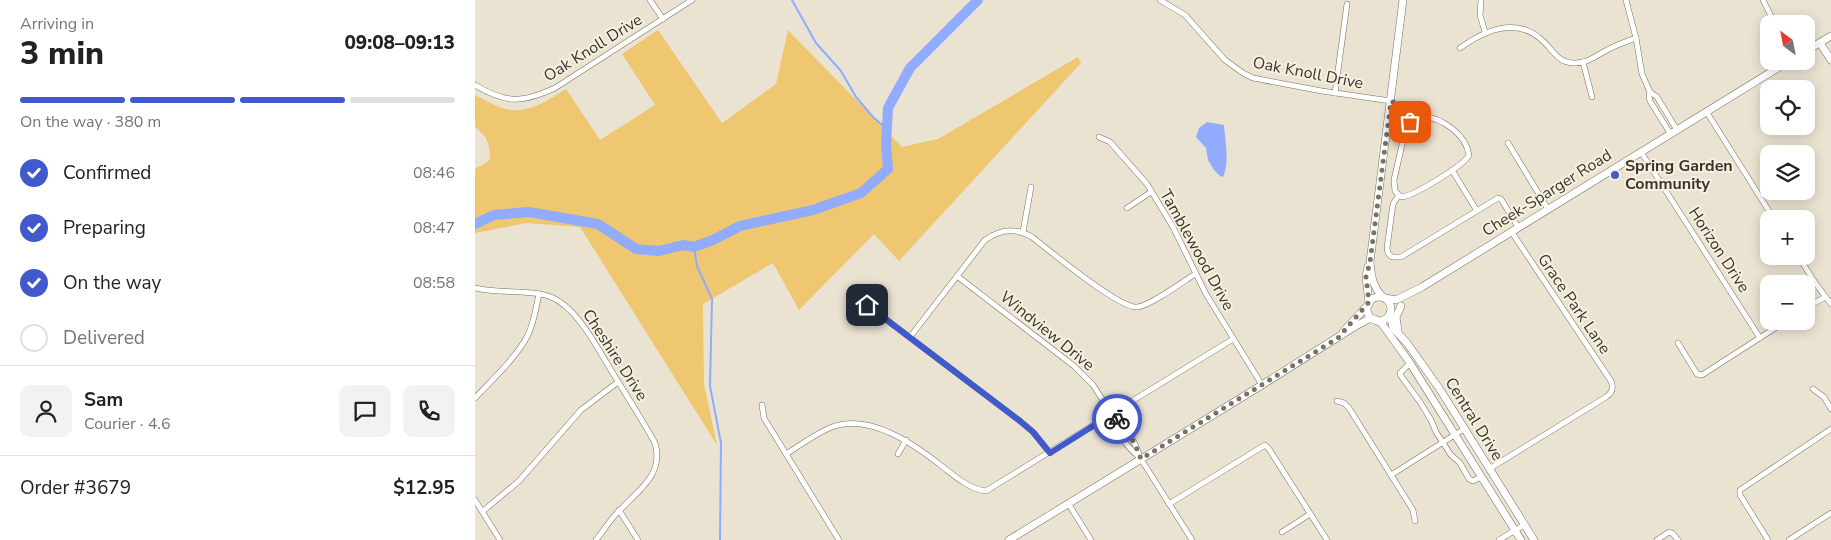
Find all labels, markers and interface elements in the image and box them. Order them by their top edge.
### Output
street label: Oak Knoll Drive [540,9,646,87]
text: Arriving in [20,13,94,35]
north arrow [1760,15,1815,70]
map controls [1760,15,1815,330]
text: 09:08–09:13 [344,30,455,56]
text: 3 min [20,32,104,75]
street label: Oak Knoll Drive [1251,51,1365,95]
button: locate [1760,80,1815,135]
pin [1389,101,1431,143]
icon: bag [1396,108,1424,136]
text: On the way · 380 m [20,111,161,133]
street label: Cheek-Sparger Road [1478,144,1616,242]
button: layers [1760,145,1815,200]
place label: Spring Garden Community [1625,155,1733,195]
icon: check [20,159,48,187]
text: Confirmed [63,160,151,186]
text: 08:46 [413,162,455,184]
marker: Spring Garden Community [1609,169,1621,181]
street label: Tamblewood Drive [1155,185,1239,315]
street label: Horizon Drive [1683,203,1755,297]
button: + [1760,210,1815,265]
icon: check [20,214,48,242]
text: Preparing [63,215,146,241]
text: 08:47 [413,217,455,239]
street label: Grace Park Lane [1532,250,1616,358]
icon: check [20,269,48,297]
text: On the way [63,270,161,296]
text: 08:58 [413,272,455,294]
button: − [1760,275,1815,330]
pin [846,284,888,326]
street label: Windview Drive [995,286,1099,376]
icon: home [853,291,881,319]
street label: Cheshire Drive [577,305,653,405]
text: Delivered [63,325,145,351]
street label: Central Drive [1440,373,1508,465]
button: person [20,385,72,437]
button: chat [339,385,391,437]
button: phone [403,385,455,437]
text: Sam [84,387,123,413]
courier [1092,394,1142,444]
icon: bike [1103,405,1131,433]
text: Courier · 4.6 [84,413,170,435]
text: Order #3679 [20,475,131,501]
text: $12.95 [393,475,455,501]

